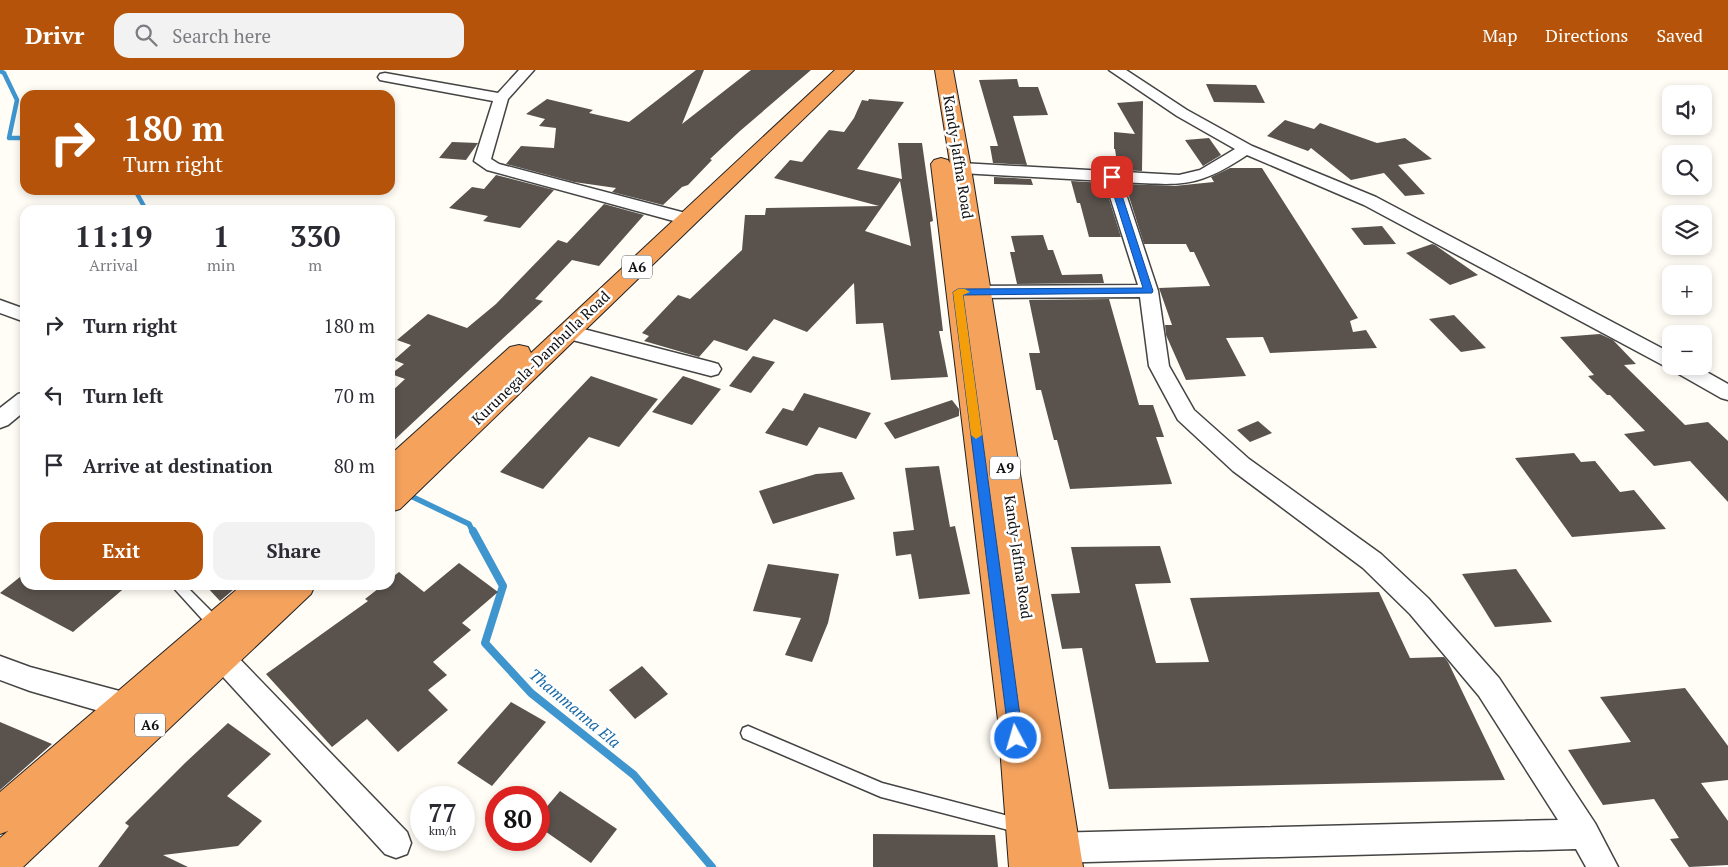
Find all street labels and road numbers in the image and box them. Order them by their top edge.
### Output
street label: Kandy-Jaffna Road [939,94,979,220]
road number: A6 [622,256,652,278]
street label: Kurunegala-Dambulla Road [467,286,614,429]
road number: A9 [990,456,1020,479]
street label: Kandy-Jaffna Road [1000,494,1038,620]
road number: A6 [135,714,165,736]

